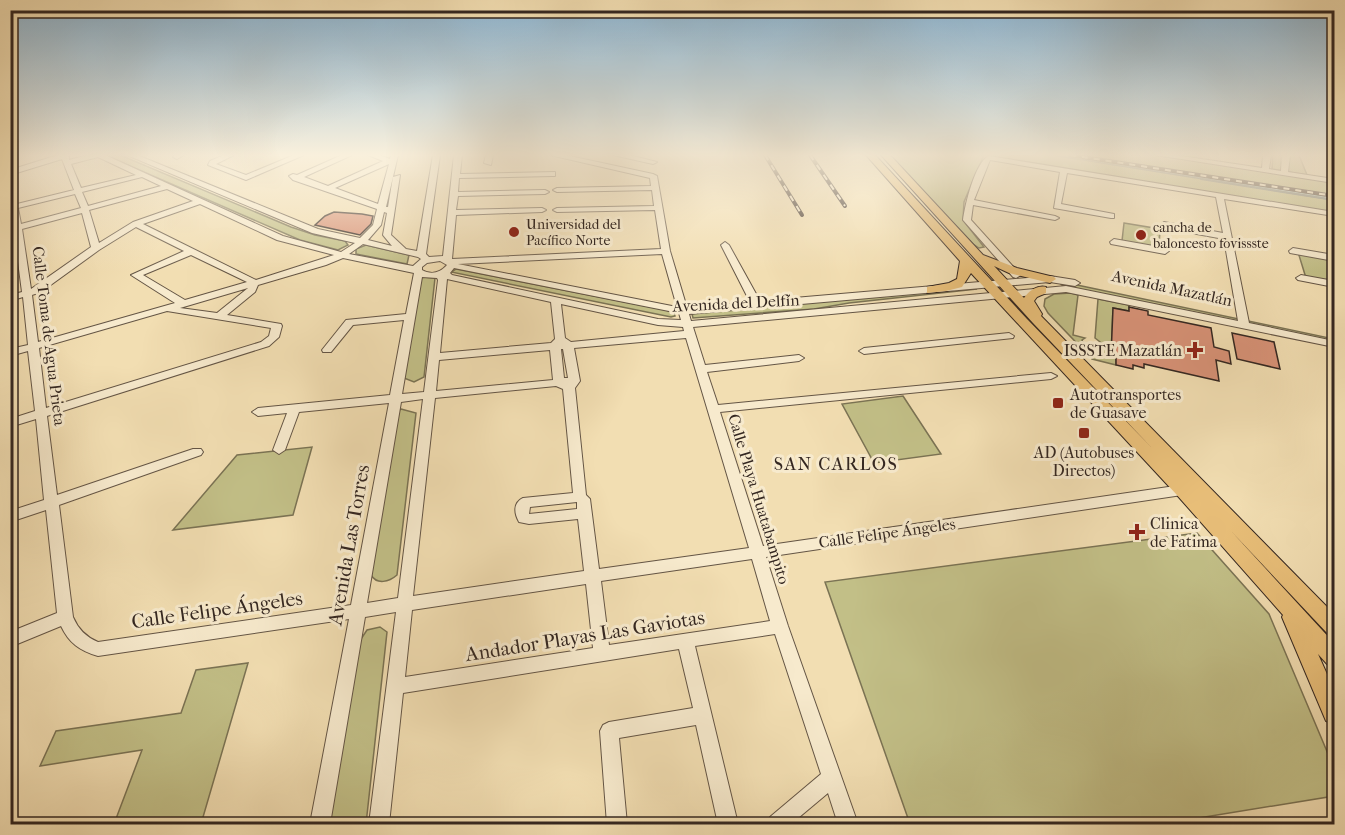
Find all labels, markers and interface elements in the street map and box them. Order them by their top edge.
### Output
place label: Universidad del Pacífico Norte [526,216,621,249]
place label: cancha de baloncesto fovissste [1152,219,1269,252]
marker: Universidad del Pacífico Norte [507,225,521,239]
marker: cancha de baloncesto fovissste [1134,228,1148,242]
street label: Calle Toma de Agua Prieta [29,245,70,428]
street label: Avenida Mazatlán [1109,266,1235,310]
street label: Avenida del Delfín [671,290,801,316]
place label: ISSSTE Mazatlán [1064,341,1183,360]
marker: ISSSTE Mazatlán [1186,341,1204,359]
place label: Autotransportes de Guasave [1069,385,1181,422]
marker: Autotransportes de Guasave [1051,396,1065,410]
street label: Calle Playa Huatabampito [724,412,794,586]
marker: AD (Autobuses Directos) [1077,426,1091,440]
place label: AD (Autobuses Directos) [1033,443,1134,480]
district label: SAN CARLOS [774,454,898,475]
street label: Avenida Las Torres [323,463,374,628]
street label: Calle Felipe Ángeles [817,513,957,552]
place label: Clinica de Fatima [1150,514,1218,551]
marker: Clinica de Fatima [1128,523,1146,541]
street label: Calle Felipe Ángeles [130,586,304,633]
street label: Andador Playas Las Gaviotas [463,606,706,666]

